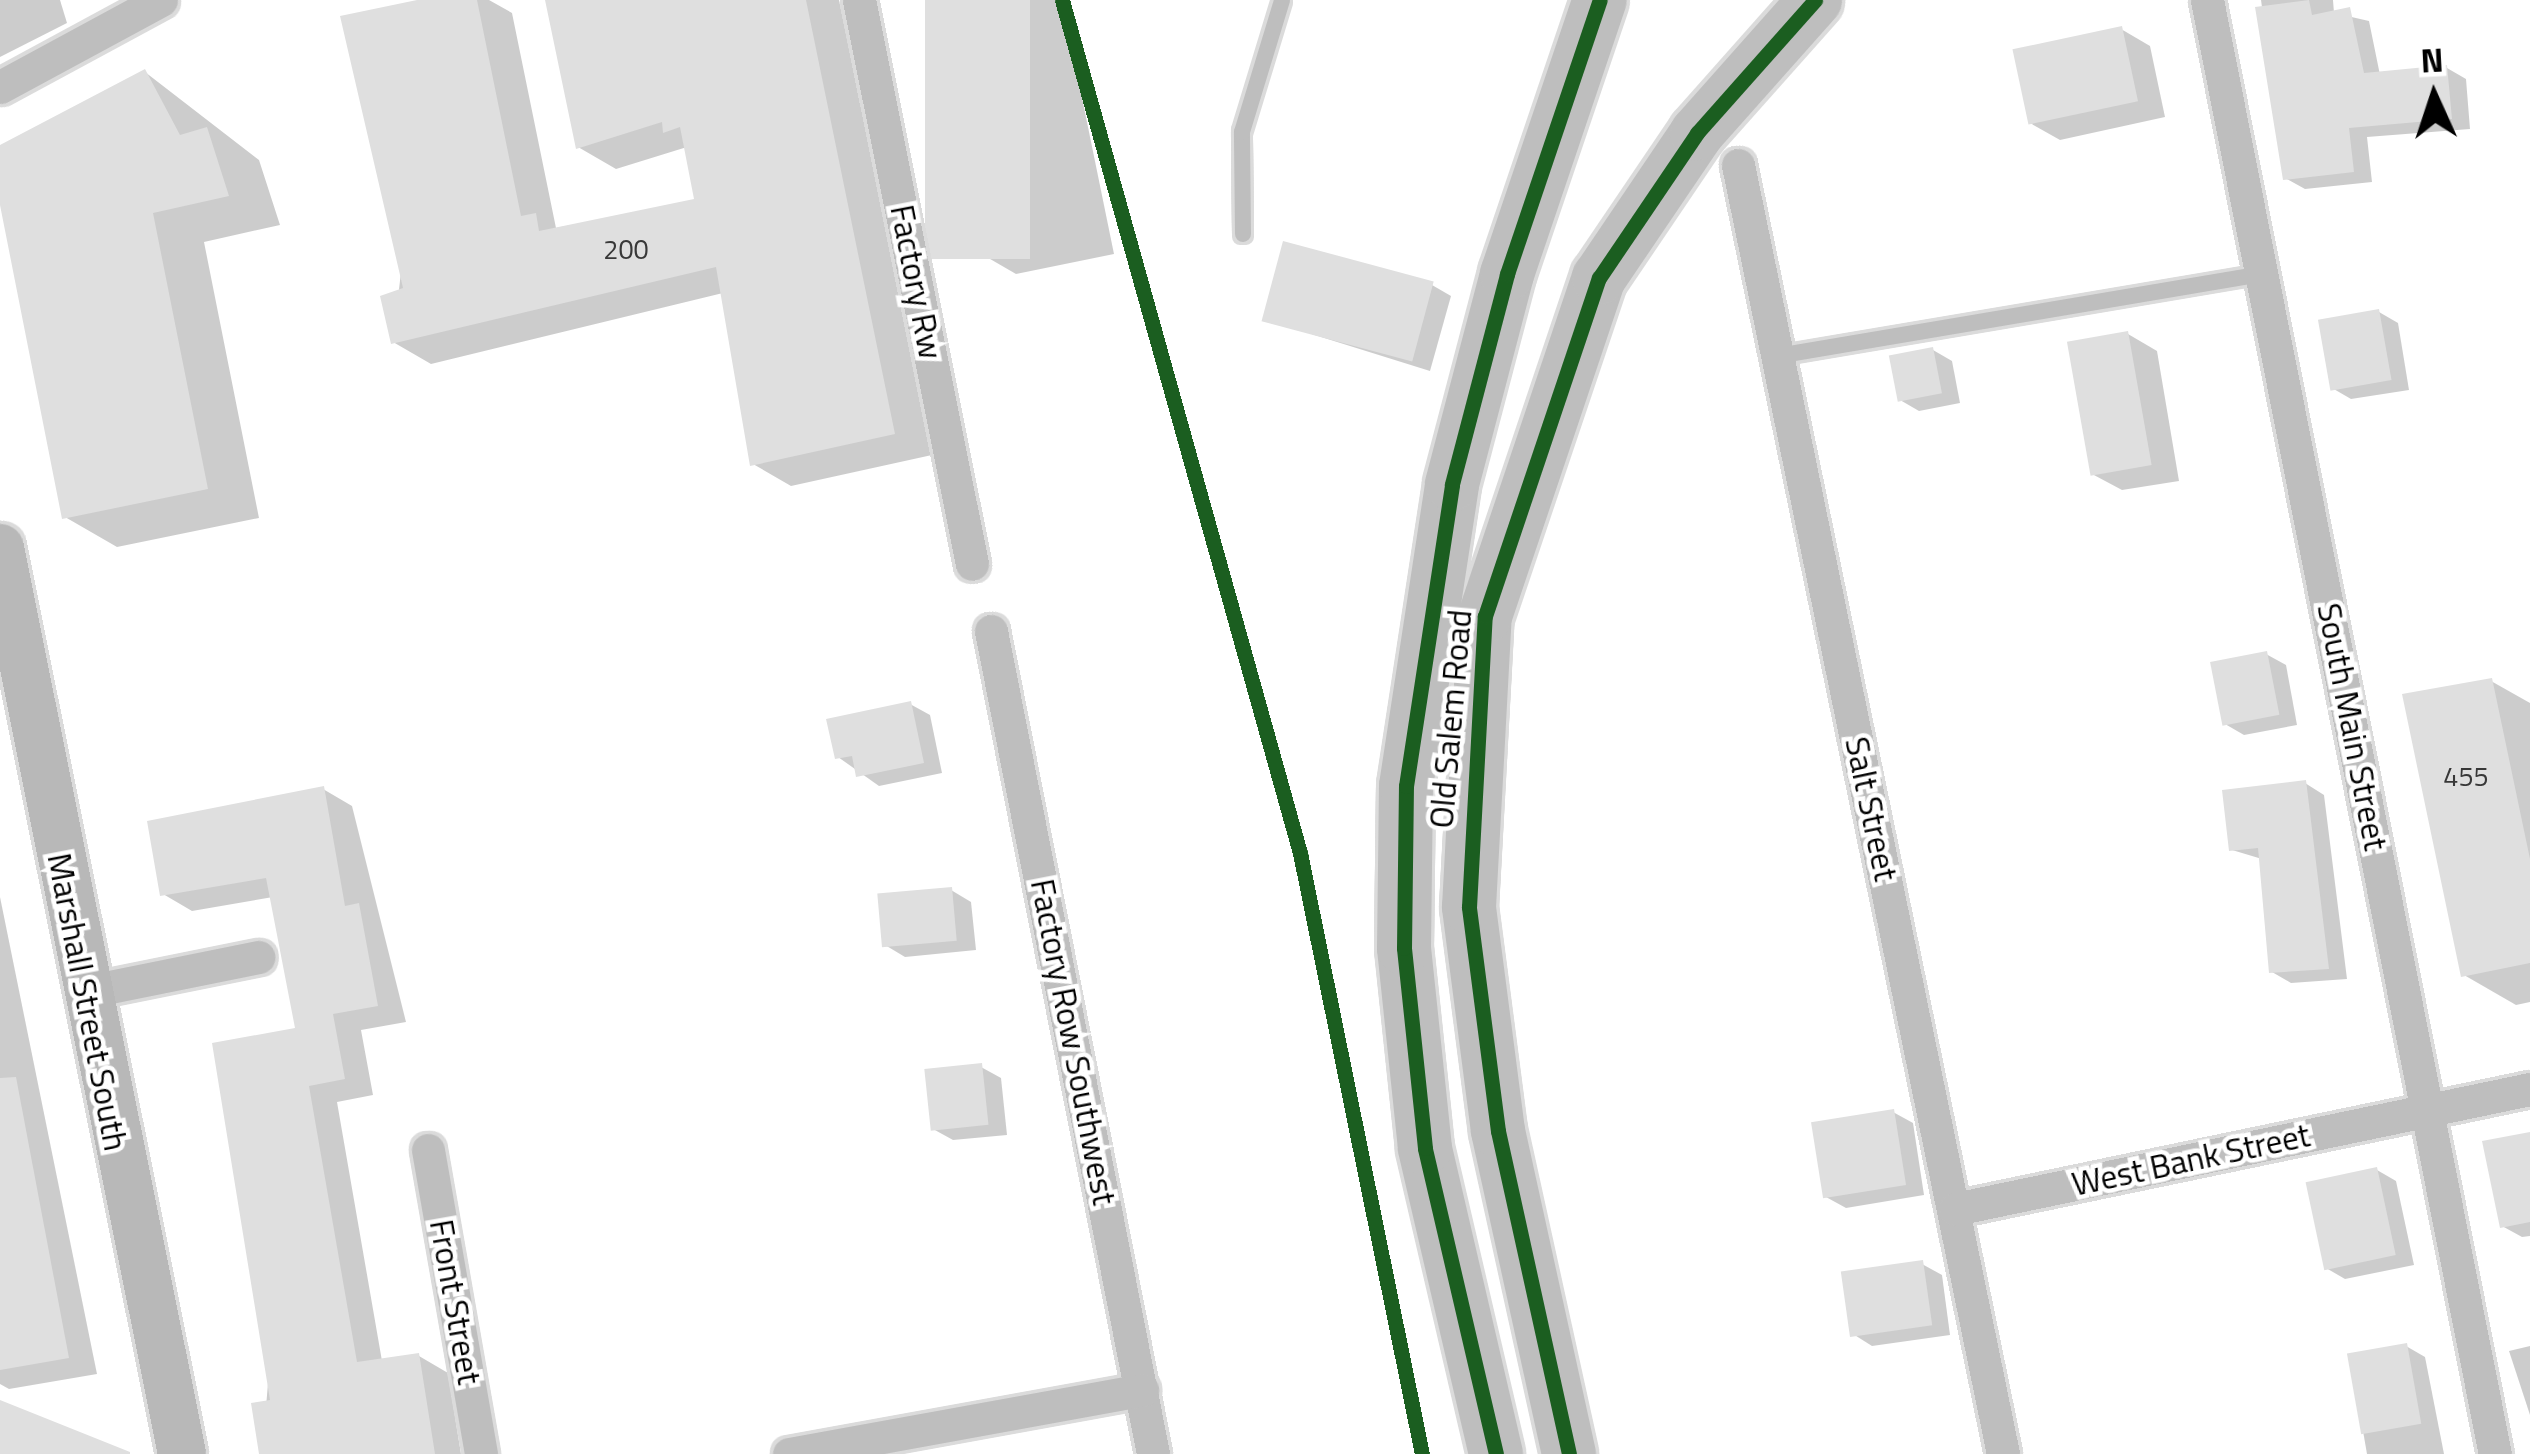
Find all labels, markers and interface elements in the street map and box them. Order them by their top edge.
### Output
text: N [2419,34,2445,86]
north arrow [2374,36,2494,156]
street label: Factory Rw [882,202,950,362]
house number: 200 [603,233,649,265]
street label: South Main Street [2309,600,2395,854]
street label: Old Salem Road [1422,608,1480,830]
street label: Salt Street [1836,733,1906,885]
house number: 455 [2443,760,2489,792]
street label: Marshall Street South [39,850,135,1154]
street label: Factory Row Southwest [1022,876,1124,1208]
street label: West Bank Street [2068,1115,2314,1205]
street label: Front Street [421,1216,489,1388]

